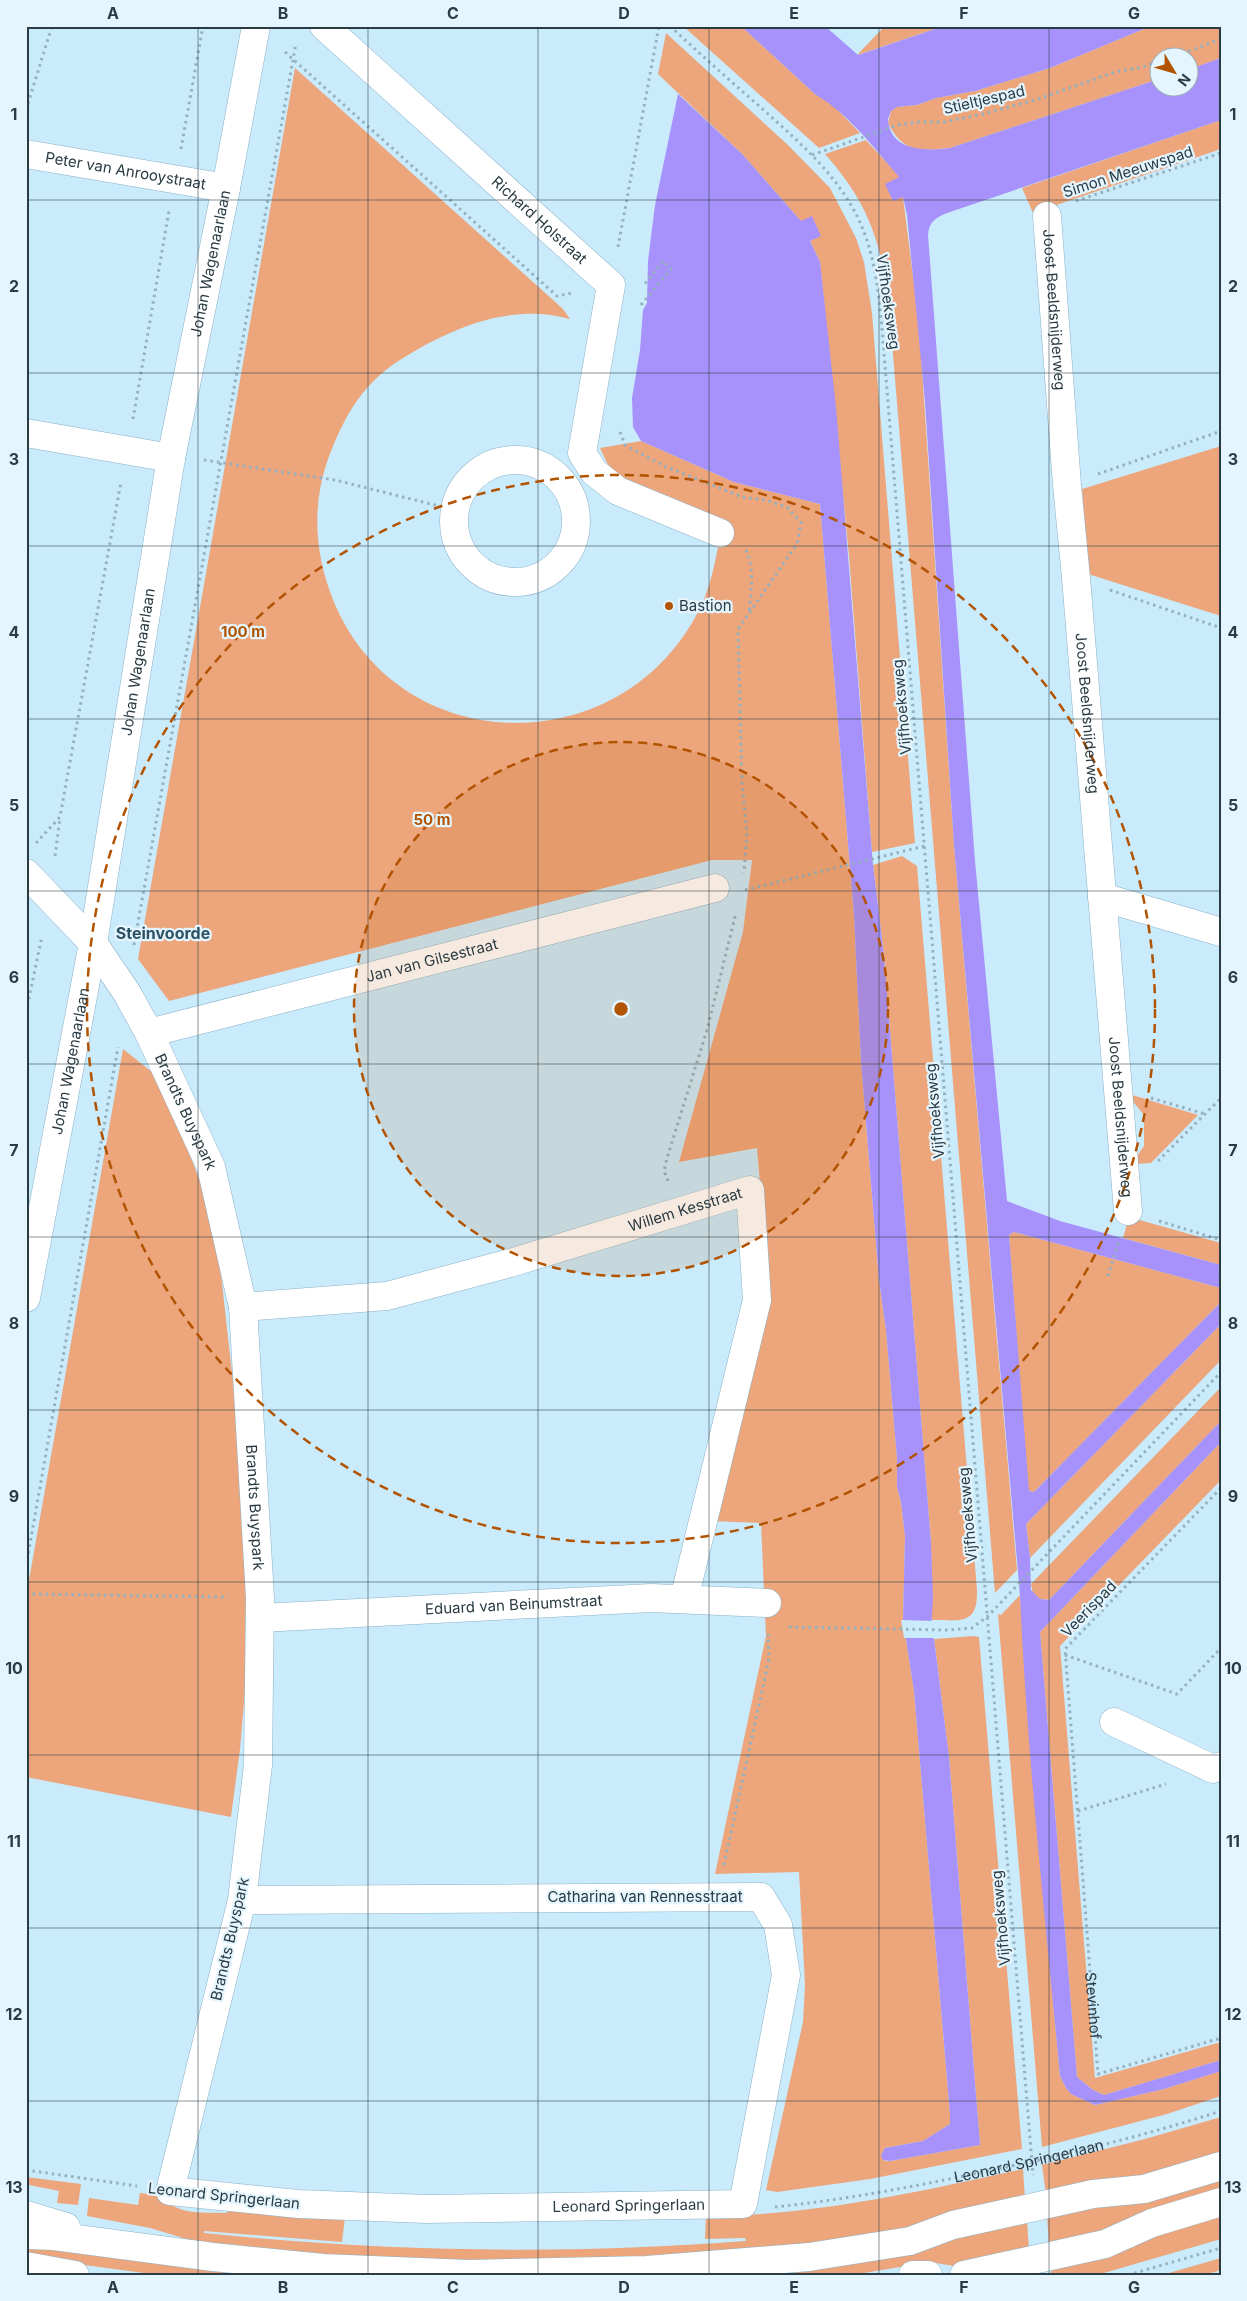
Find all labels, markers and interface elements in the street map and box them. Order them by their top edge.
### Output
text: A [107,3,119,23]
text: B [278,3,288,23]
text: C [447,3,459,23]
text: D [618,3,630,23]
text: E [789,3,799,23]
text: F [959,3,969,23]
text: G [1128,3,1140,23]
north arrow [1150,48,1200,98]
text: N [1175,71,1195,90]
street label: Stieltjespad [941,81,1026,118]
text: 1 [11,104,17,124]
text: 1 [1230,104,1236,124]
street label: Simon Meeuwspad [1060,142,1195,201]
street label: Peter van Anrooystraat [44,147,207,193]
street label: Richard Holstraat [488,172,591,268]
street label: Johan Wagenaarlaan [186,188,234,338]
street label: Joost Beeldsnijderweg [1039,228,1070,391]
street label: Vijfhoeksweg [872,253,905,351]
text: 2 [9,276,19,296]
text: 2 [1228,276,1238,296]
text: 3 [9,449,19,469]
text: 3 [1228,449,1238,469]
street label: Johan Wagenaarlaan [116,587,159,737]
place label: Bastion [679,596,732,615]
marker: Bastion [663,600,675,612]
text: 4 [9,622,20,642]
text: 100 m [221,622,265,641]
text: 4 [1228,622,1239,642]
street label: Joost Beeldsnijderweg [1072,632,1104,795]
street label: Vijfhoeksweg [888,658,915,756]
text: 5 [9,795,19,815]
text: 5 [1228,795,1238,815]
text: 50 m [414,810,450,829]
district label: Steinvoorde [116,923,210,943]
street label: Jan van Gilsestraat [364,934,500,986]
text: 6 [9,967,19,987]
text: 6 [1228,967,1238,987]
street label: Johan Wagenaarlaan [47,986,93,1136]
centre of rings [612,1000,630,1018]
street label: Joost Beeldsnijderweg [1105,1036,1137,1198]
street label: Brandts Buyspark [151,1051,221,1174]
street label: Vijfhoeksweg [921,1062,948,1160]
text: 7 [9,1140,19,1160]
text: 7 [1228,1140,1238,1160]
street label: Willem Kesstraat [626,1183,745,1236]
text: 8 [9,1313,19,1333]
text: 8 [1228,1313,1238,1333]
street label: Brandts Buyspark [242,1444,268,1572]
street label: Vijfhoeksweg [954,1466,981,1564]
text: 9 [9,1486,19,1506]
text: 9 [1228,1486,1238,1506]
street label: Veerispad [1057,1576,1120,1641]
street label: Eduard van Beinumstraat [424,1590,603,1619]
text: 10 [5,1658,23,1678]
text: 10 [1224,1658,1242,1678]
text: 11 [7,1831,21,1851]
text: 11 [1226,1831,1240,1851]
street label: Vijfhoeksweg [987,1869,1014,1967]
street label: Brandts Buyspark [206,1875,253,2002]
street label: Catharina van Rennesstraat [547,1887,743,1906]
street label: Stevinhof [1081,1971,1105,2040]
text: 12 [6,2004,22,2024]
text: 12 [1225,2004,1241,2024]
street label: Leonard Springerlaan [952,2135,1105,2187]
text: 13 [5,2177,23,2197]
text: 13 [1224,2177,1242,2197]
street label: Leonard Springerlaan [147,2178,301,2213]
street label: Leonard Springerlaan [552,2195,705,2216]
text: A [107,2277,119,2297]
text: B [278,2277,288,2297]
text: C [447,2277,459,2297]
text: D [618,2277,630,2297]
text: E [789,2277,799,2297]
text: F [959,2277,969,2297]
text: G [1128,2277,1140,2297]

